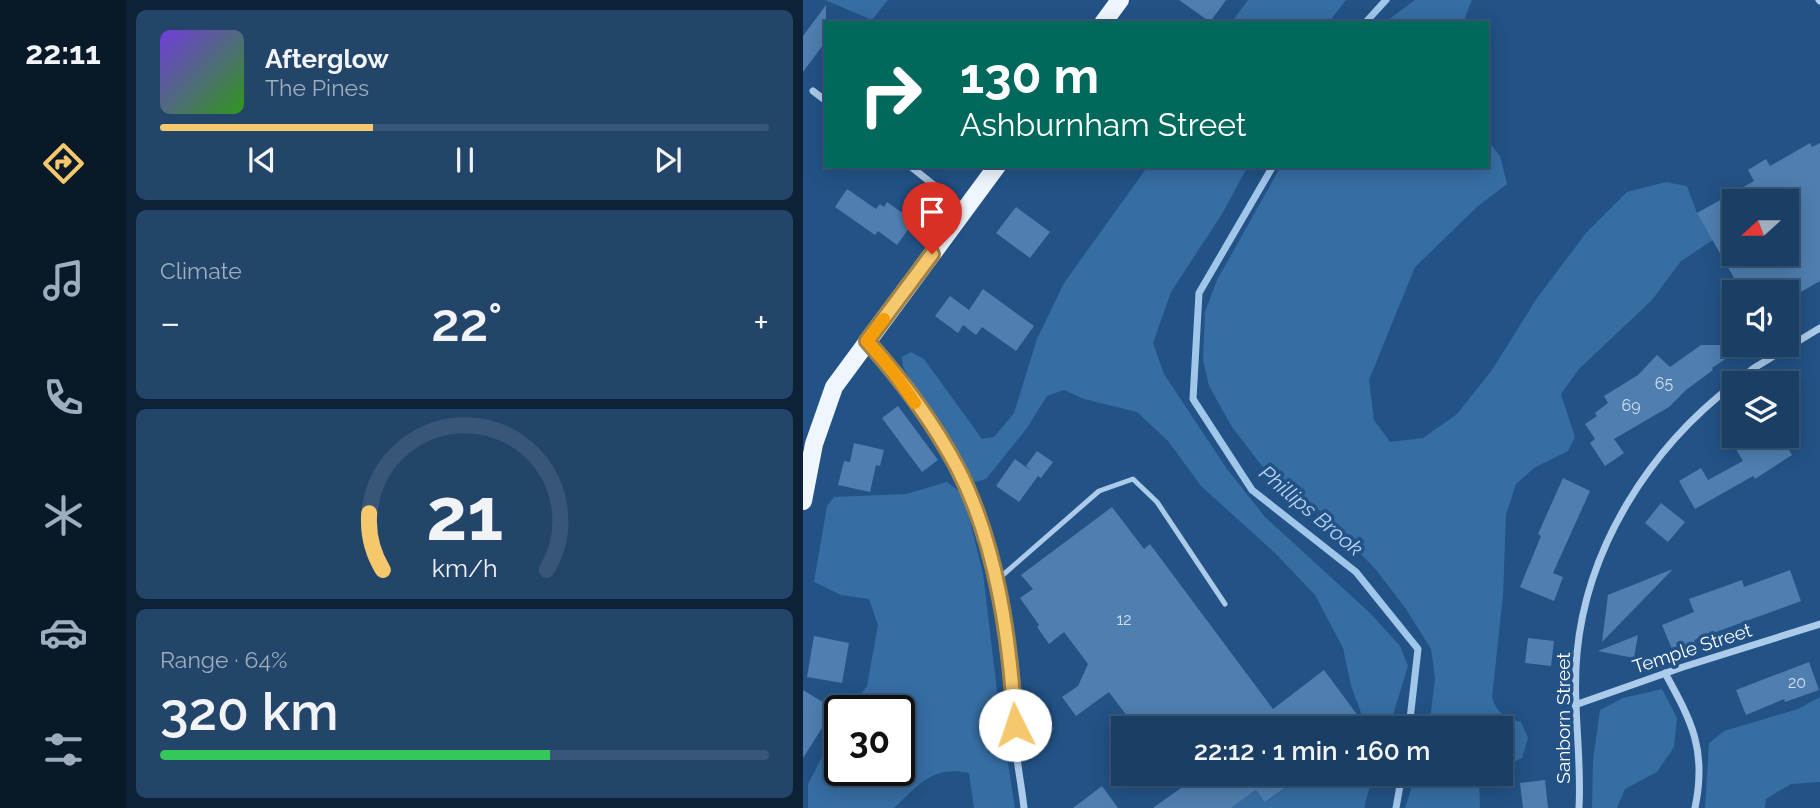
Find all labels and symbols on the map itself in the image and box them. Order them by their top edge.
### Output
pin [902,182,962,254]
north arrow [1722,189,1799,266]
house number: 65 [1655,374,1673,393]
house number: 69 [1621,396,1641,415]
water label: Phillips Brook [1254,460,1368,561]
house number: 12 [1116,610,1132,629]
street label: Temple Street [1630,618,1755,678]
street label: Sanborn Street [1552,652,1574,784]
house number: 20 [1788,673,1806,692]
position arrow [978,688,1052,762]
speed limit sign: 30 [824,695,915,786]

